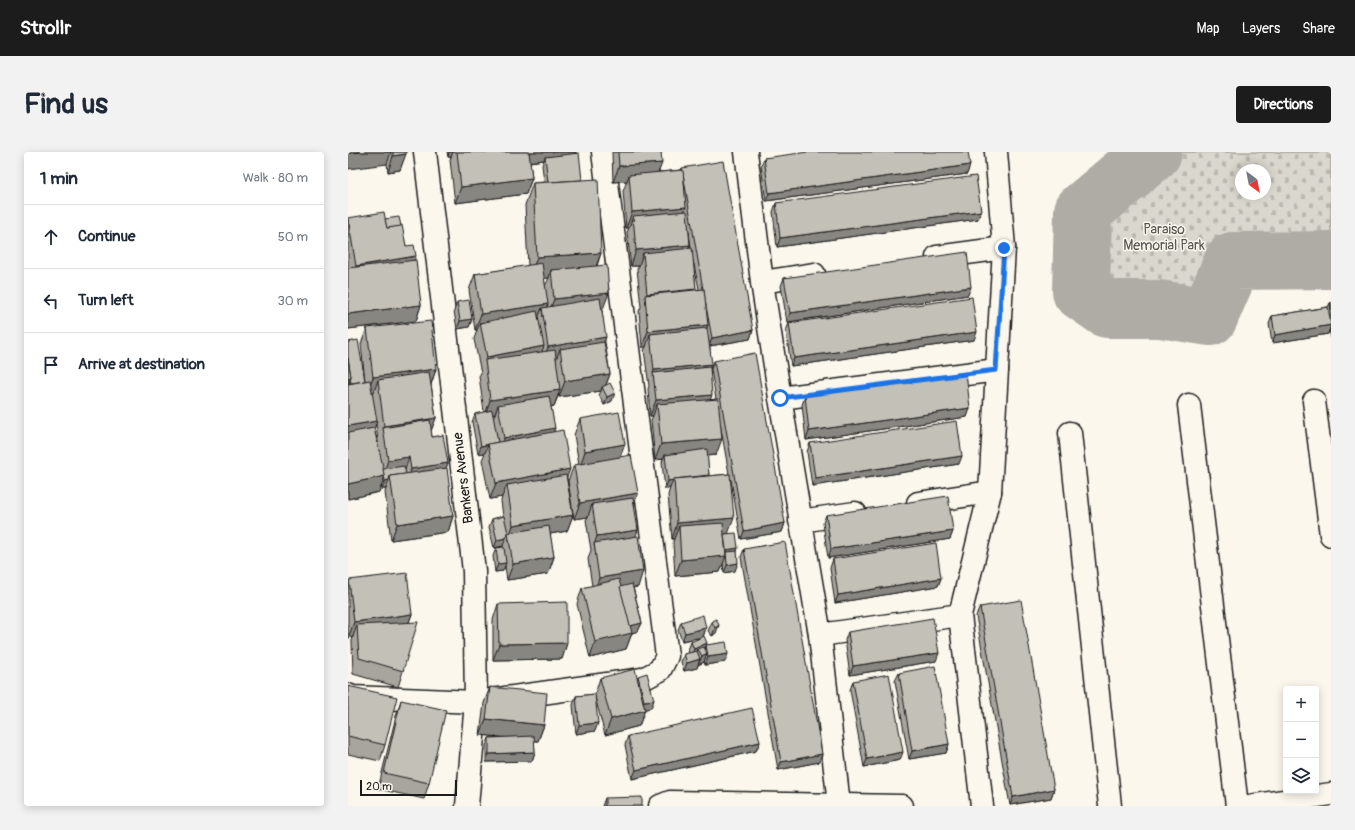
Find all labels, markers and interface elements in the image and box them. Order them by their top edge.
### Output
text: Strollr [20,16,71,40]
text: Map [1197,20,1220,37]
text: Layers [1242,20,1280,37]
text: Share [1302,20,1335,37]
button: Directions [1236,86,1331,123]
text: Find us [24,87,108,122]
north arrow [1235,164,1271,200]
text: 1 min [40,168,78,189]
text: Walk · 80 m [243,170,308,186]
park label: Paraiso Memorial Park [1123,221,1205,254]
icon: ahead [40,226,62,248]
text: Continue [78,227,136,246]
text: 50 m [278,229,308,245]
route end [995,239,1013,257]
icon: left [40,290,62,312]
text: Turn left [78,291,134,310]
text: 30 m [278,293,308,309]
icon: arrive [40,354,62,376]
text: Arrive at destination [78,355,205,374]
route start [771,389,789,407]
street label: Bankers Avenue [449,431,477,525]
map controls [1283,686,1319,794]
button: + [1283,686,1319,722]
button: − [1283,722,1319,758]
button: layers [1283,758,1319,794]
scale bar [360,778,457,797]
text: 20 m [366,780,392,793]

